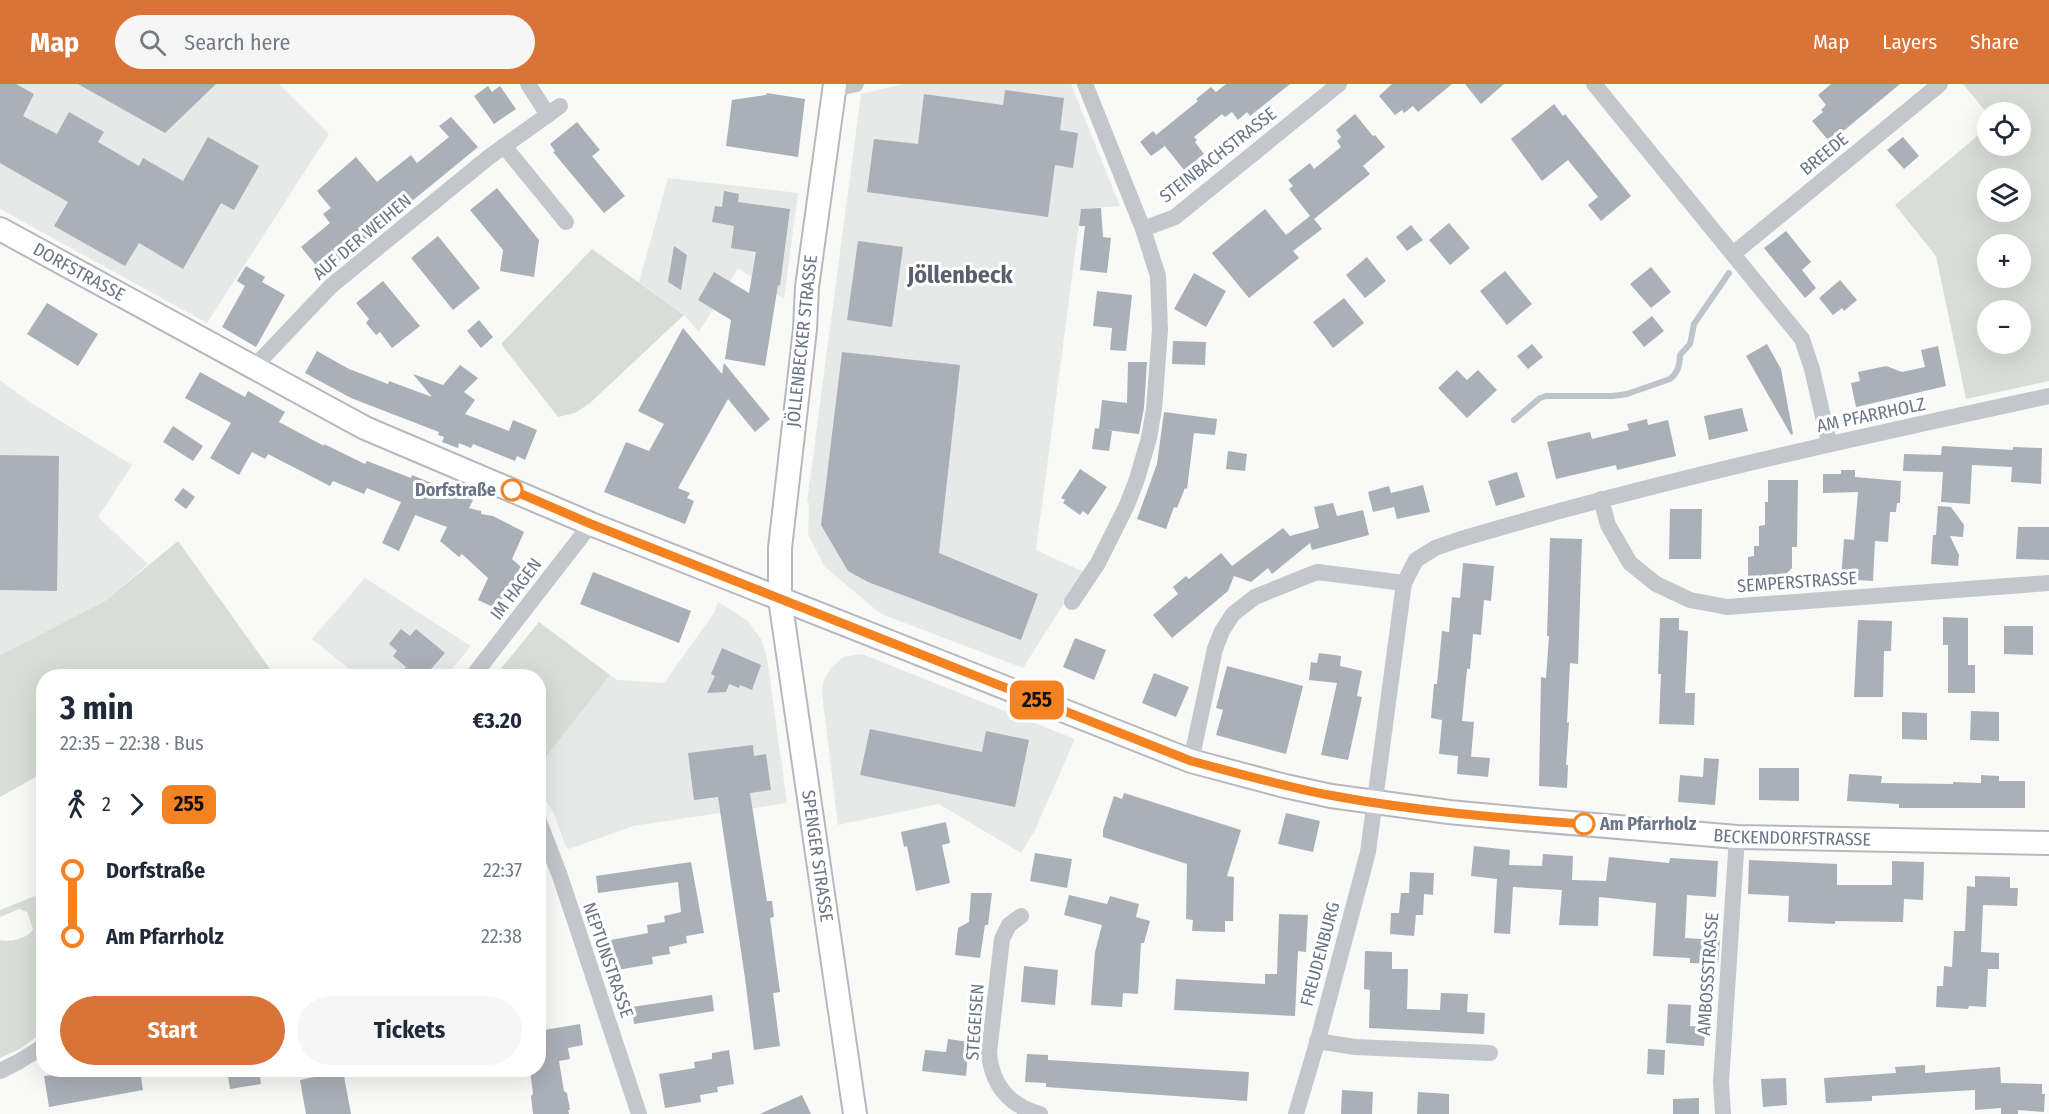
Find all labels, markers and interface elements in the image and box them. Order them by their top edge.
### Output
search box [115,15,535,69]
text: Map [30,26,79,59]
icon: search [136,26,169,59]
text: Search here [184,29,290,56]
text: Map [1813,29,1849,55]
text: Layers [1882,29,1937,55]
text: Share [1970,29,2019,55]
map controls [1977,102,2031,354]
button: locate [1977,102,2031,156]
street label: STEINBACHSTRASSE [1155,103,1281,207]
street label: BREEDE [1796,128,1852,180]
button: layers [1977,168,2031,222]
street label: AUF DER WEIHEN [308,189,416,285]
button: + [1977,234,2031,288]
street label: DORFSTRASSE [29,238,129,306]
street label: JÖLLENBECKER STRASSE [782,254,822,428]
district label: Jöllenbeck [906,261,1013,289]
button: − [1977,300,2031,354]
street label: AM PFARRHOLZ [1815,393,1927,437]
place label: Dorfstraße [415,479,496,501]
marker: Dorfstraße [501,479,523,501]
street label: IM HAGEN [486,554,546,624]
street label: SEMPERSTRASSE [1736,567,1858,597]
line badge: 255 [1002,680,1072,720]
text: 255 [1022,687,1052,713]
text: 3 min [60,688,134,728]
text: €3.20 [473,707,522,734]
text: 22:35 – 22:38 · Bus [60,731,204,755]
icon: walk [60,788,93,821]
icon: forward [120,788,153,821]
street label: SPENGER STRASSE [797,789,838,923]
text: 255 [174,791,204,817]
text: 2 [102,792,111,816]
marker: Am Pfarrholz [1573,813,1595,835]
place label: Am Pfarrholz [1599,813,1697,835]
street label: BECKENDORFSTRASSE [1712,824,1871,851]
text: Dorfstraße [106,857,205,884]
text: 22:37 [483,858,522,882]
street label: NEPTUNSTRASSE [578,899,638,1021]
street label: FREUDENBURG [1296,900,1344,1008]
street label: AMBOSSSTRASSE [1693,912,1723,1036]
text: Am Pfarrholz [106,923,224,950]
text: 22:38 [481,924,522,948]
street label: STEGEISEN [961,983,989,1061]
button: Start [60,996,285,1065]
button: Tickets [297,996,522,1065]

